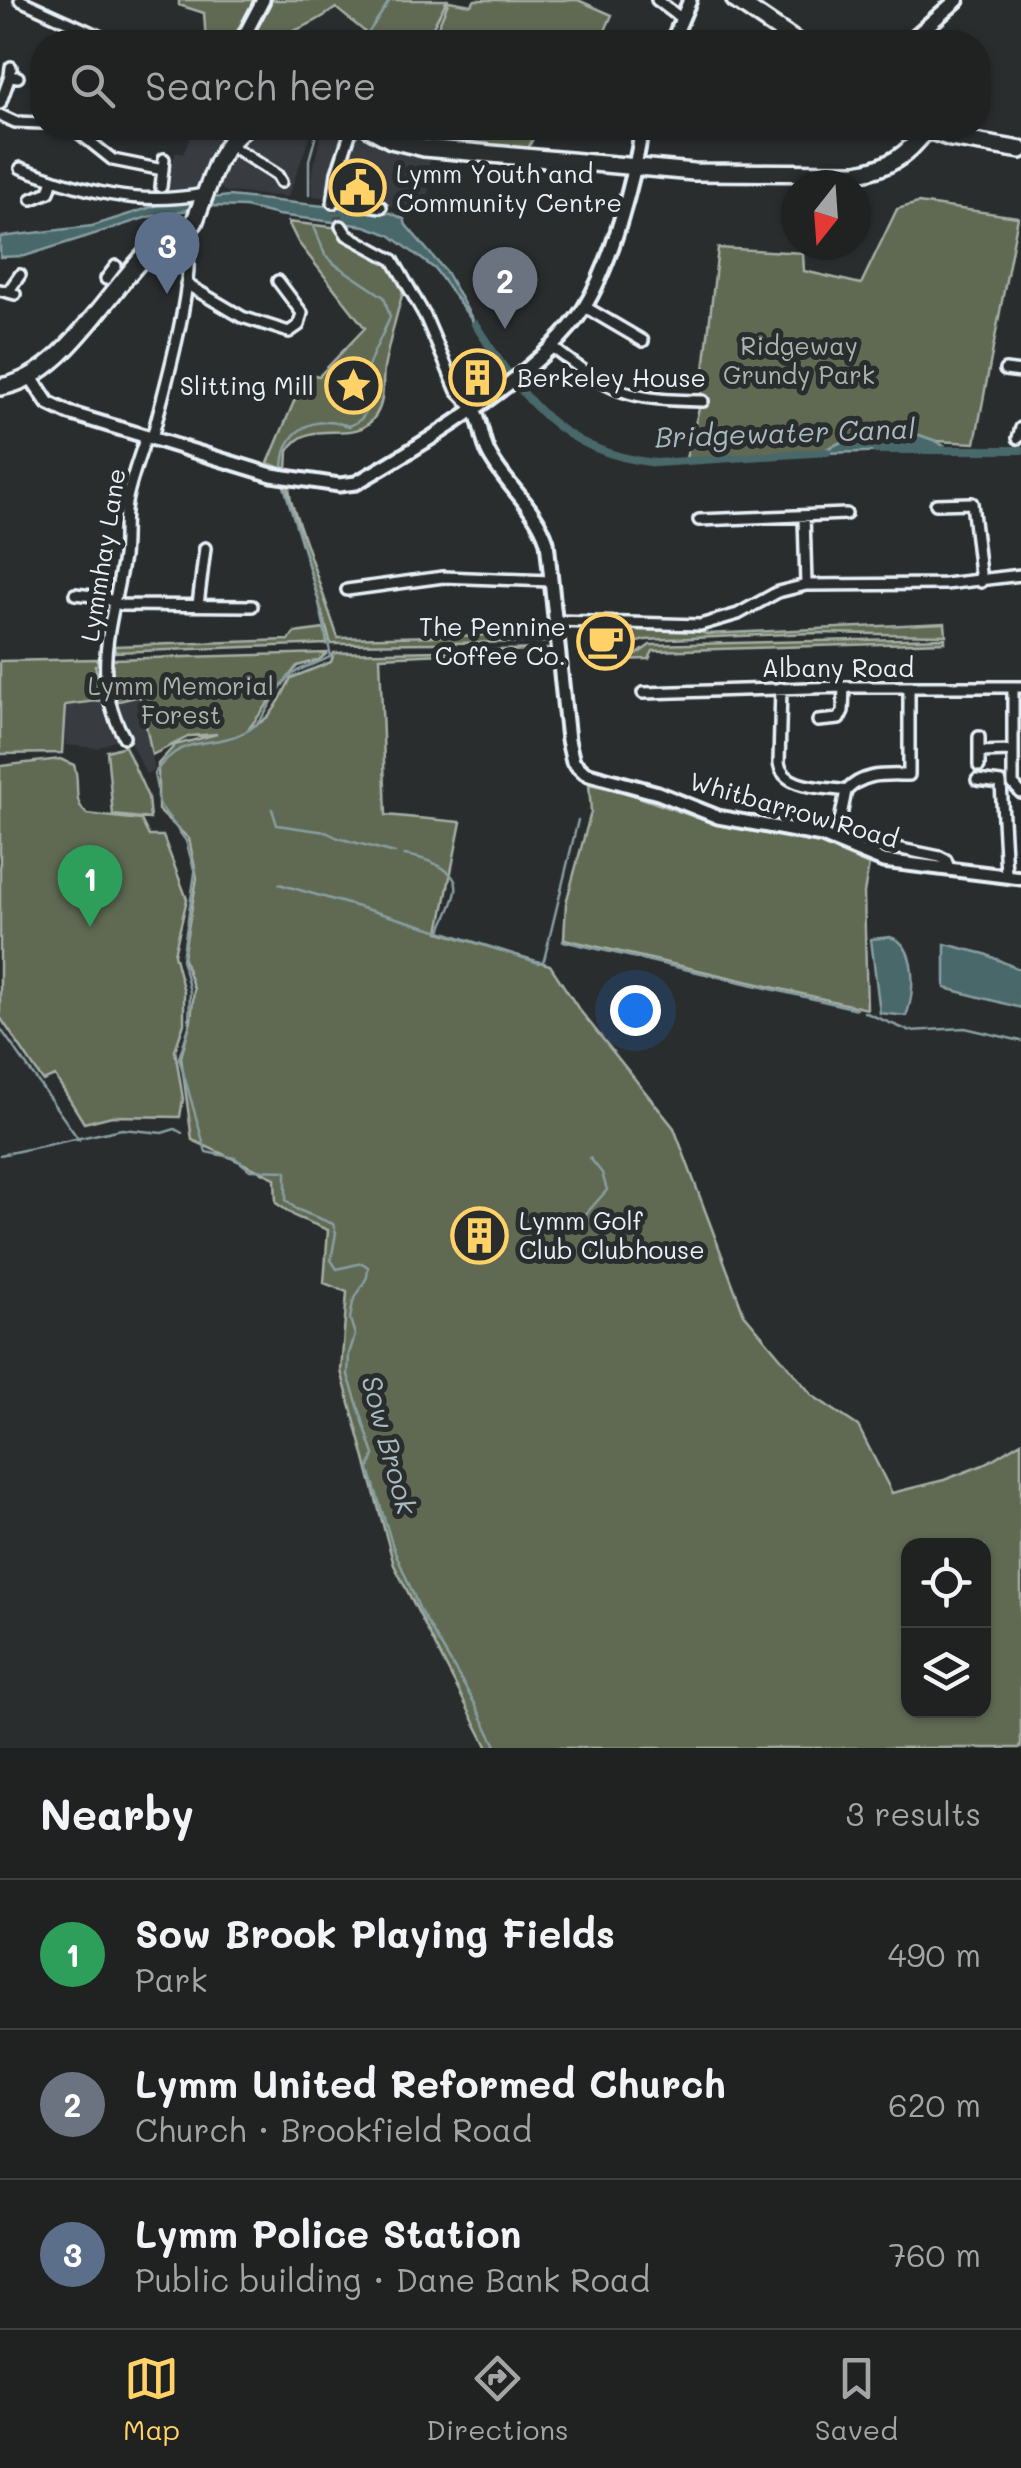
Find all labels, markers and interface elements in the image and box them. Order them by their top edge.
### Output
search box [30,30,991,140]
icon: search [65,58,120,113]
text: Search here [145,60,376,110]
place label: Lymm Youth and Community Centre [396,157,622,219]
public building icon: Lymm Youth and Community Centre [327,158,387,218]
north arrow [781,170,871,260]
pin: 3 [134,212,200,294]
pin: 2 [472,246,538,329]
park label: Ridgeway Grundy Park [723,329,875,391]
building icon: Berkeley House [448,348,508,408]
place icon: Slitting Mill [323,356,383,416]
place label: Berkeley House [517,361,706,394]
place label: Slitting Mill [180,369,314,401]
water label: Bridgewater Canal [654,409,916,455]
street label: Lymmhay Lane [73,466,132,644]
place label: The Pennine Coffee Co. [419,610,566,671]
cafe icon: The Pennine Coffee Co. [575,611,635,671]
street label: Albany Road [762,651,914,684]
park label: Lymm Memorial Forest [88,669,274,730]
street label: Whitbarrow Road [686,764,902,854]
pin: 1 [58,844,122,927]
your location [610,985,661,1036]
place label: Lymm Golf Club Clubhouse [519,1204,705,1265]
building icon: Lymm Golf Club Clubhouse [450,1205,510,1265]
water label: Sow Brook [354,1371,426,1519]
map controls [901,1538,991,1718]
button: locate [901,1538,991,1628]
button: layers [901,1628,991,1718]
text: Nearby [40,1786,194,1841]
text: 3 results [845,1792,981,1834]
text: Sow Brook Playing Fields [135,1908,615,1958]
text: 1 [65,1933,80,1975]
text: 490 m [888,1933,981,1975]
text: Park [135,1958,208,2000]
text: Lymm United Reformed Church [135,2058,726,2108]
text: 2 [64,2083,81,2125]
text: 620 m [888,2083,981,2125]
text: Church · Brookfield Road [135,2108,532,2150]
text: Lymm Police Station [135,2208,521,2258]
text: 3 [63,2233,82,2275]
text: 760 m [888,2233,981,2275]
text: Public building · Dane Bank Road [135,2258,650,2300]
tab: Map [123,2351,180,2447]
tab: Directions [426,2351,569,2447]
tab: Saved [815,2351,898,2447]

